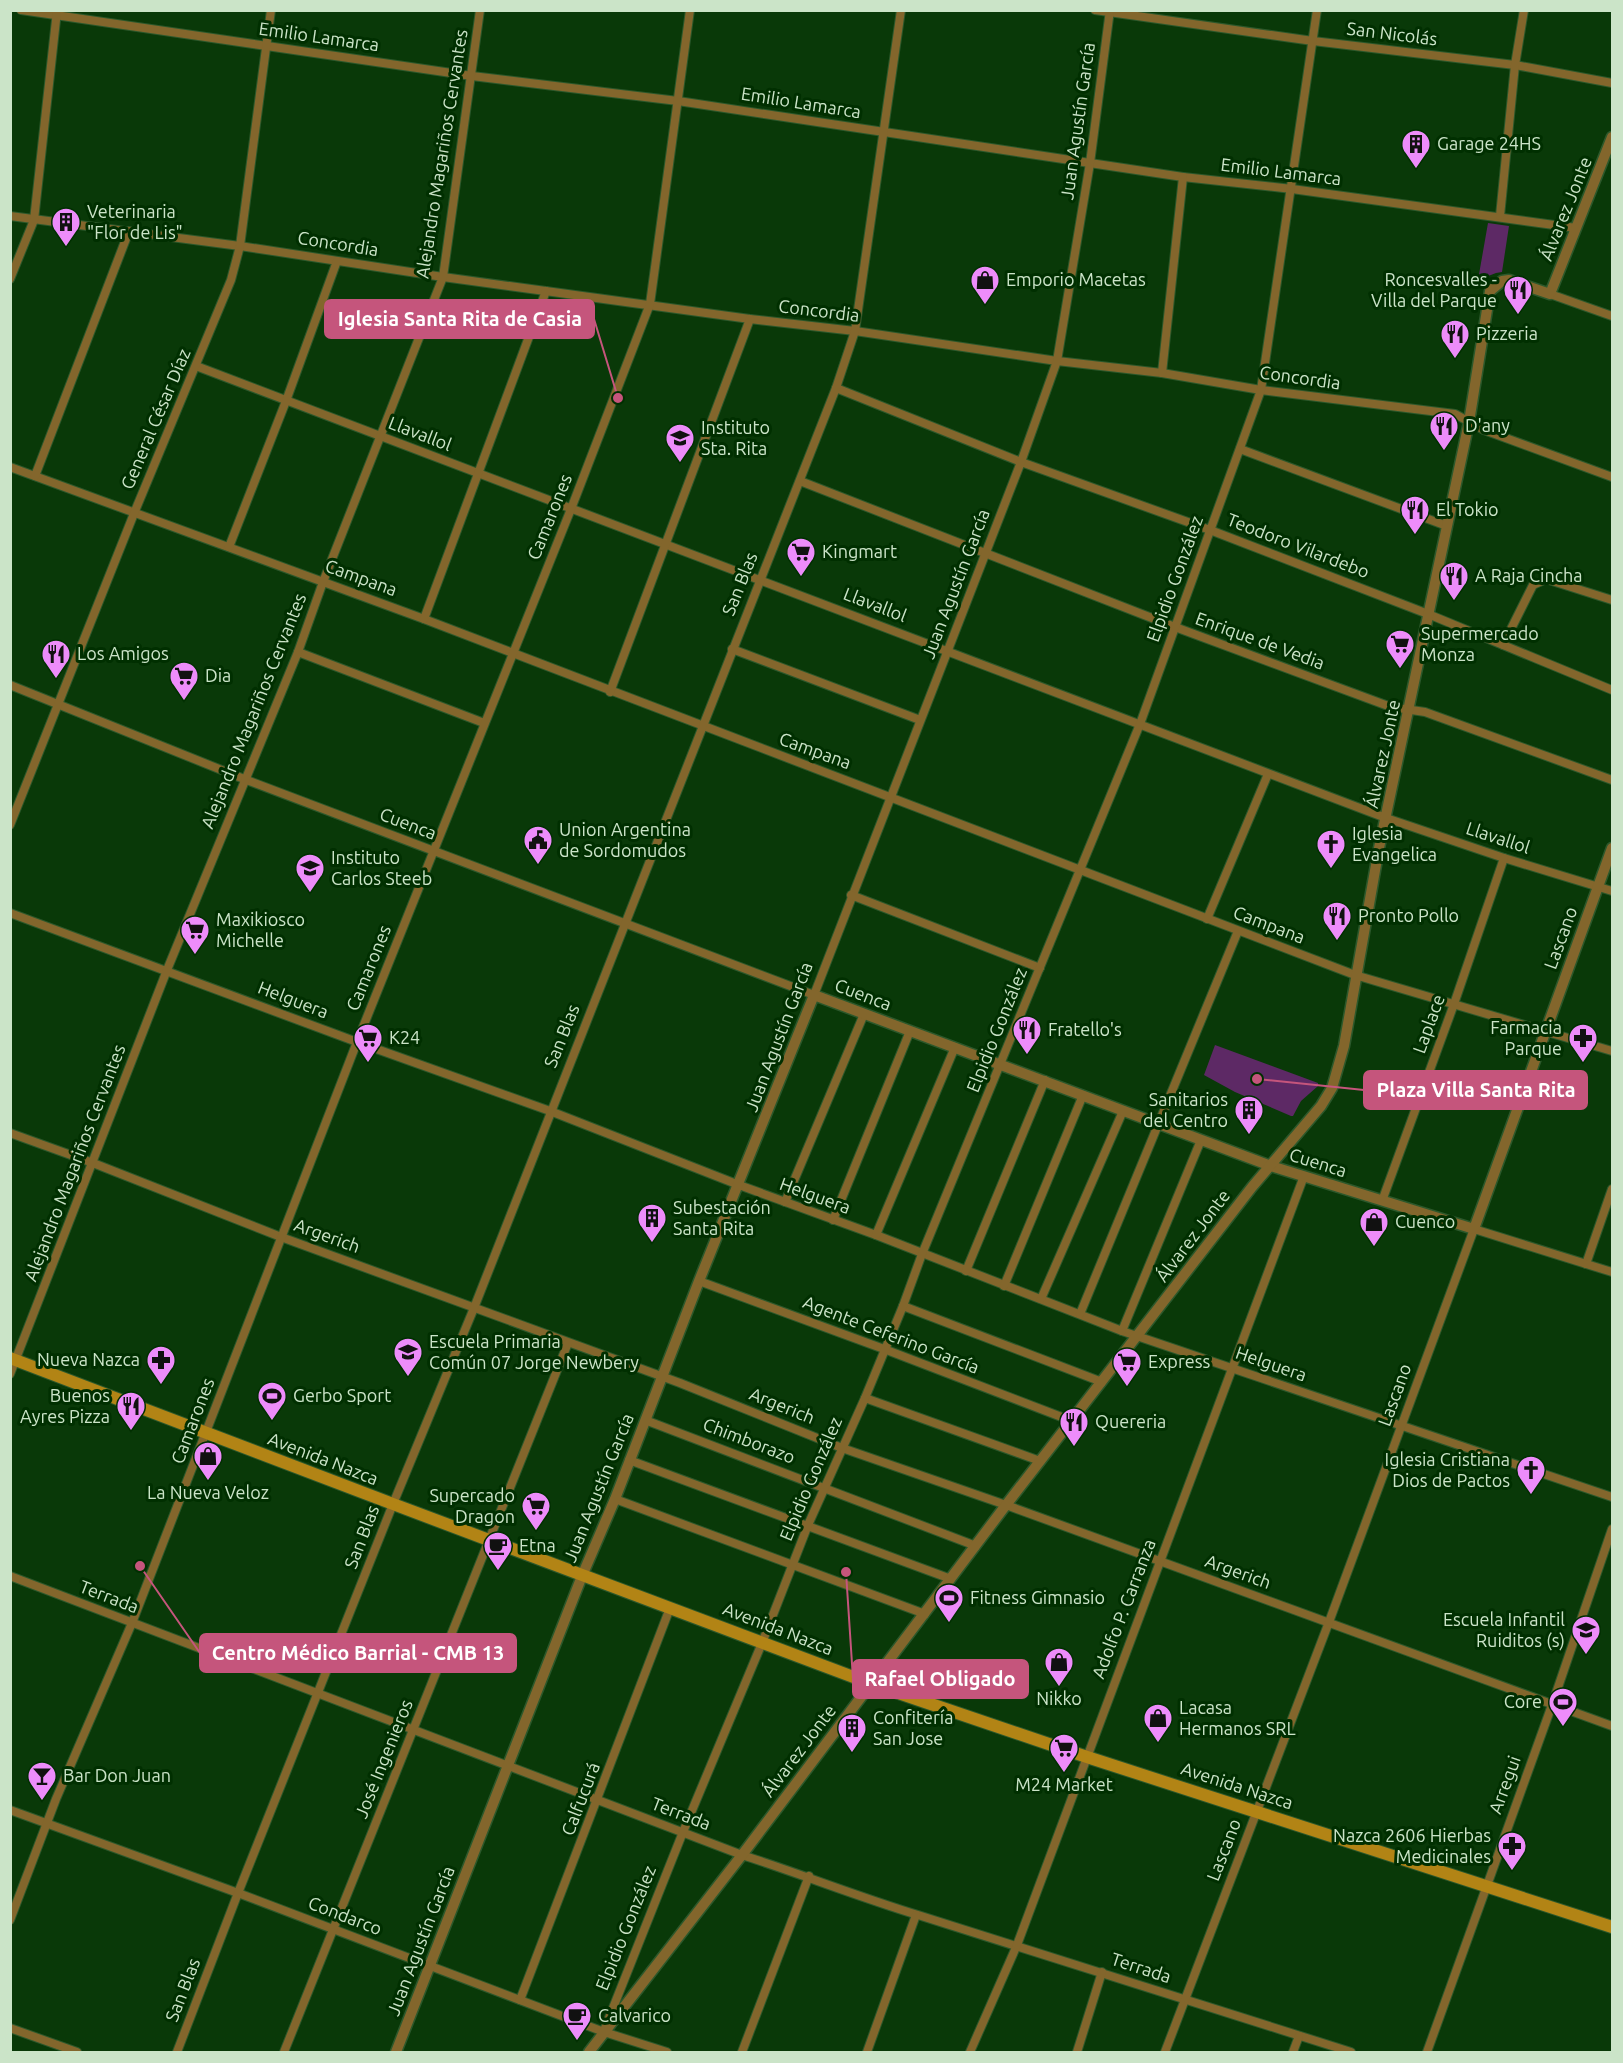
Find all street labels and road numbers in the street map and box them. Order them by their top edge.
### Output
street label: Emilio Lamarca [258,18,381,54]
street label: San Nicolás [1346,18,1439,48]
street label: Alejandro Magariños Cervantes [411,28,471,280]
street label: Juan Agustín García [1056,41,1098,201]
street label: Emilio Lamarca [740,83,863,121]
street label: Álvarez Jonte [1534,153,1595,263]
street label: Emilio Lamarca [1220,154,1343,188]
street label: Concordia [296,227,380,259]
street label: Concordia [777,295,861,325]
street label: General César Díaz [116,345,194,492]
street label: Concordia [1258,361,1342,393]
street label: Llavallol [386,412,455,454]
street label: Camarones [523,471,575,562]
street label: Juan Agustín García [917,506,993,661]
street label: Teodoro Vilardebo [1224,509,1372,581]
street label: Elpidio González [1142,513,1206,644]
street label: San Blas [717,549,761,618]
street label: Campana [323,555,400,599]
street label: Llavallol [841,583,910,625]
street label: Alejandro Magariños Cervantes [197,590,310,831]
street label: Enrique de Vedia [1193,607,1328,673]
street label: Álvarez Jonte [1360,698,1403,810]
street label: Campana [777,728,854,772]
street label: Cuenca [377,803,439,843]
street label: Llavallol [1464,817,1533,857]
street label: Campana [1231,901,1308,947]
street label: Lascano [1540,904,1581,971]
street label: Camarones [342,922,394,1013]
street label: Juan Agustín García [740,959,816,1114]
street label: Elpidio González [962,964,1030,1095]
street label: Cuenca [832,974,894,1014]
street label: Helguera [255,977,331,1022]
street label: Laplace [1408,991,1448,1056]
street label: San Blas [539,1001,583,1070]
street label: Alejandro Magariños Cervantes [20,1041,129,1284]
street label: Cuenca [1287,1144,1349,1180]
street label: Helguera [777,1173,853,1217]
street label: Álvarez Jonte [1150,1185,1233,1285]
street label: Argerich [292,1214,363,1256]
street label: Agente Ceferino García [800,1291,982,1377]
street label: Helguera [1233,1342,1309,1385]
street label: Lascano [1374,1361,1415,1428]
street label: Camarones [167,1375,218,1466]
street label: Argerich [747,1383,818,1427]
street label: Juan Agustín García [559,1410,637,1565]
street label: Chimborazo [701,1413,798,1467]
street label: Elpidio González [775,1414,845,1543]
street label: Avenida Nazca [265,1428,381,1488]
street label: San Blas [340,1502,382,1571]
street label: Adolfo P. Carranza [1087,1536,1159,1681]
street label: Argerich [1203,1550,1274,1592]
street label: Terrada [77,1576,142,1616]
street label: Avenida Nazca [720,1598,836,1658]
street label: José Ingenieros [350,1696,416,1821]
street label: Álvarez Jonte [756,1700,839,1800]
street label: Arregui [1484,1753,1524,1816]
street label: Avenida Nazca [1179,1758,1296,1813]
street label: Calfucurá [557,1759,603,1838]
street label: Terrada [649,1793,714,1833]
street label: Lascano [1202,1816,1244,1883]
street label: Elpidio González [591,1862,659,1993]
street label: Juan Agustín García [382,1863,458,2018]
street label: Condarco [306,1892,385,1938]
street label: Terrada [1109,1948,1174,1986]
street label: San Blas [161,1955,203,2024]

